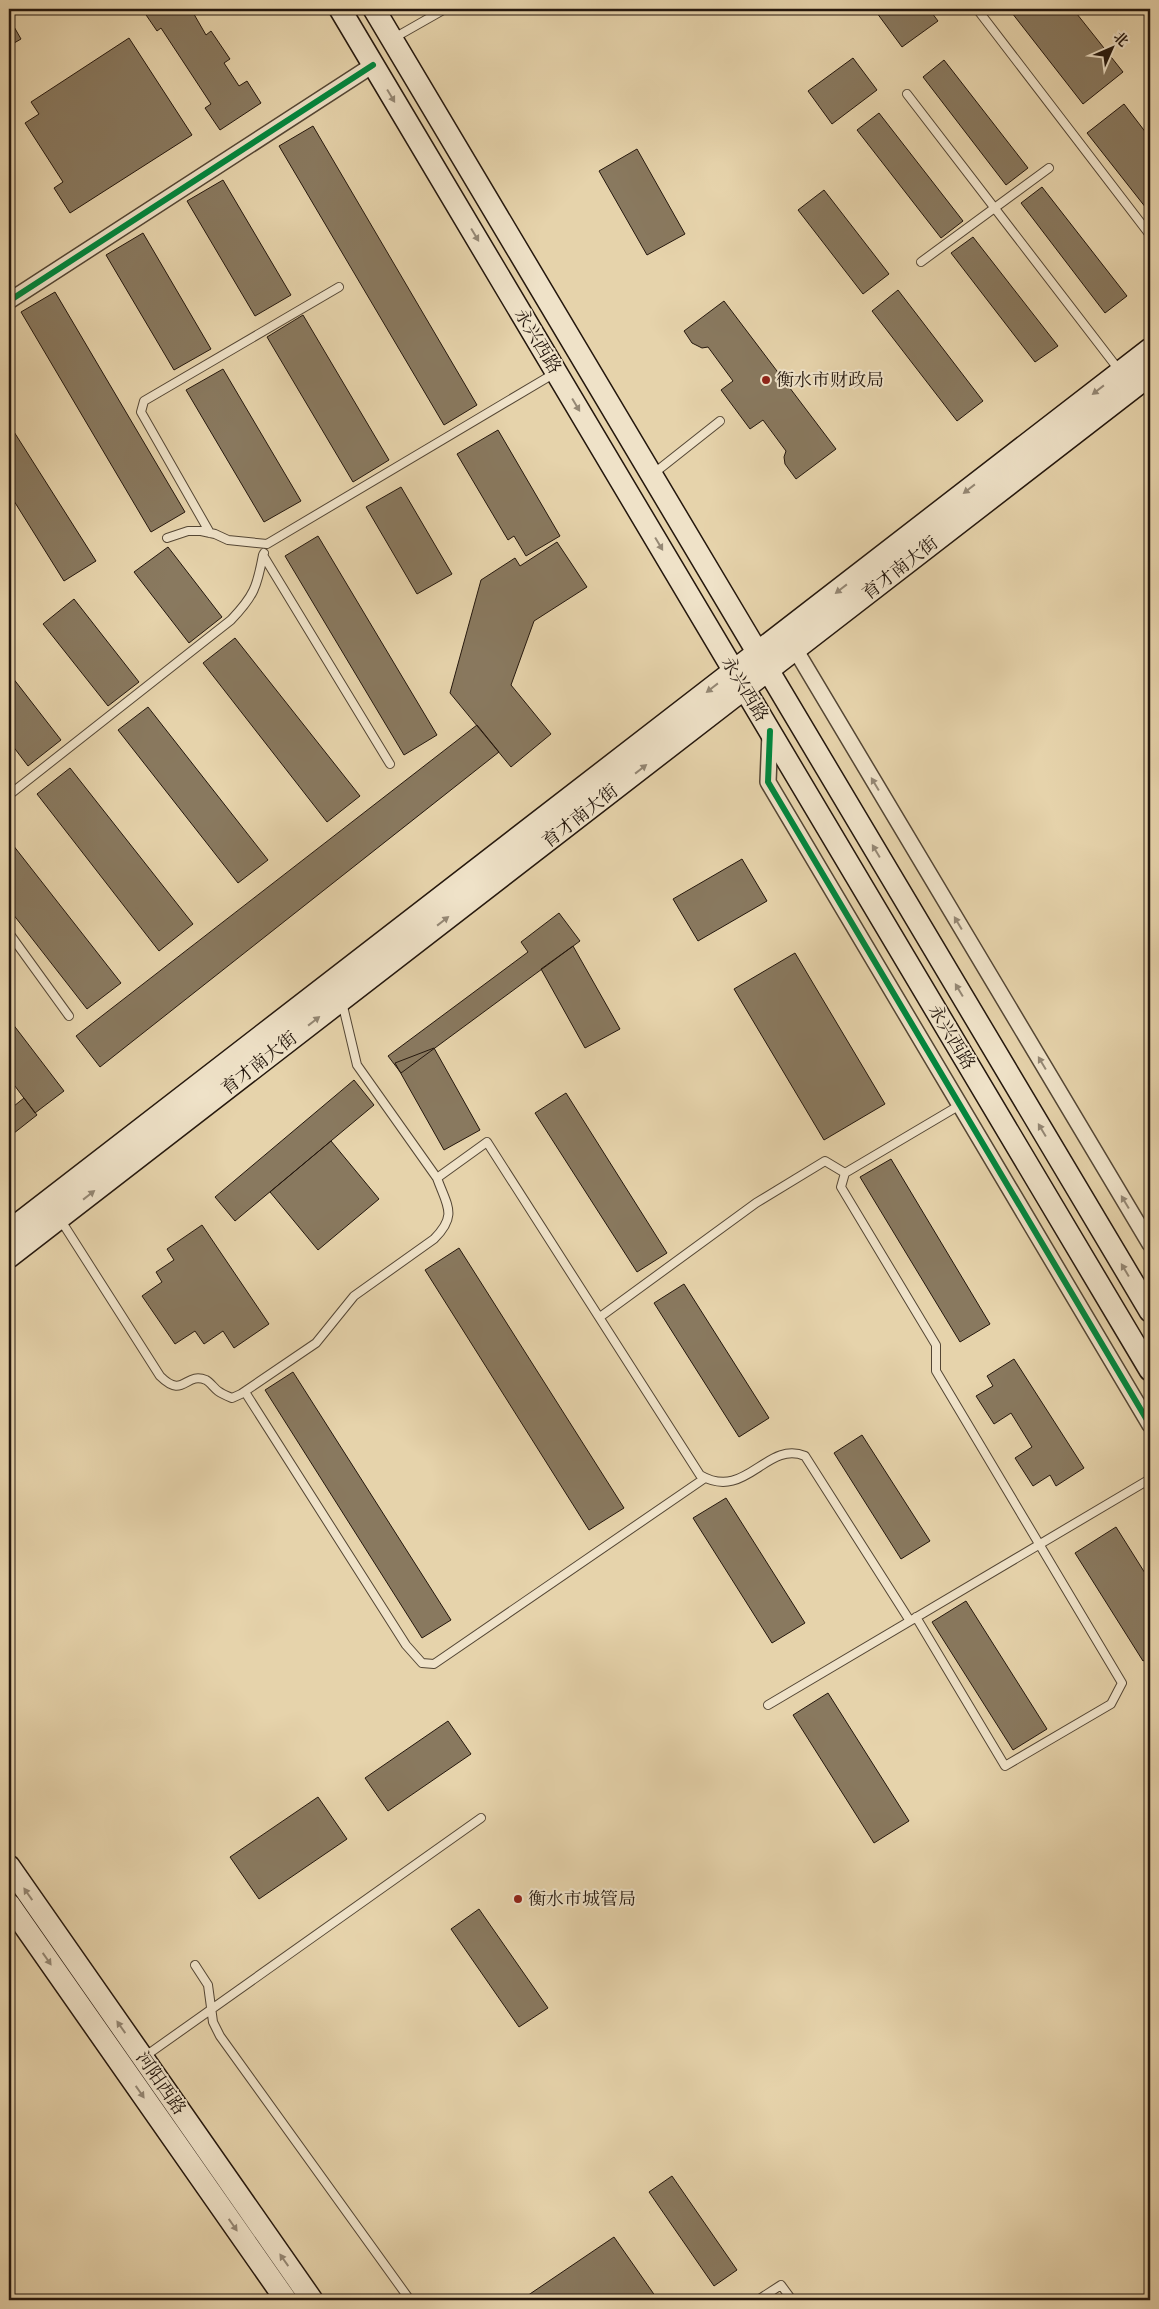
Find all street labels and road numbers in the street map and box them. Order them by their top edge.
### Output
street label: 永兴西路 [509,305,565,378]
street label: 育才南大街 [858,532,943,605]
street label: 永兴西路 [716,653,772,726]
street label: 育才南大街 [538,780,623,853]
street label: 永兴西路 [923,1001,979,1074]
street label: 育才南大街 [217,1027,302,1100]
street label: 河阳西路 [131,2048,190,2119]

